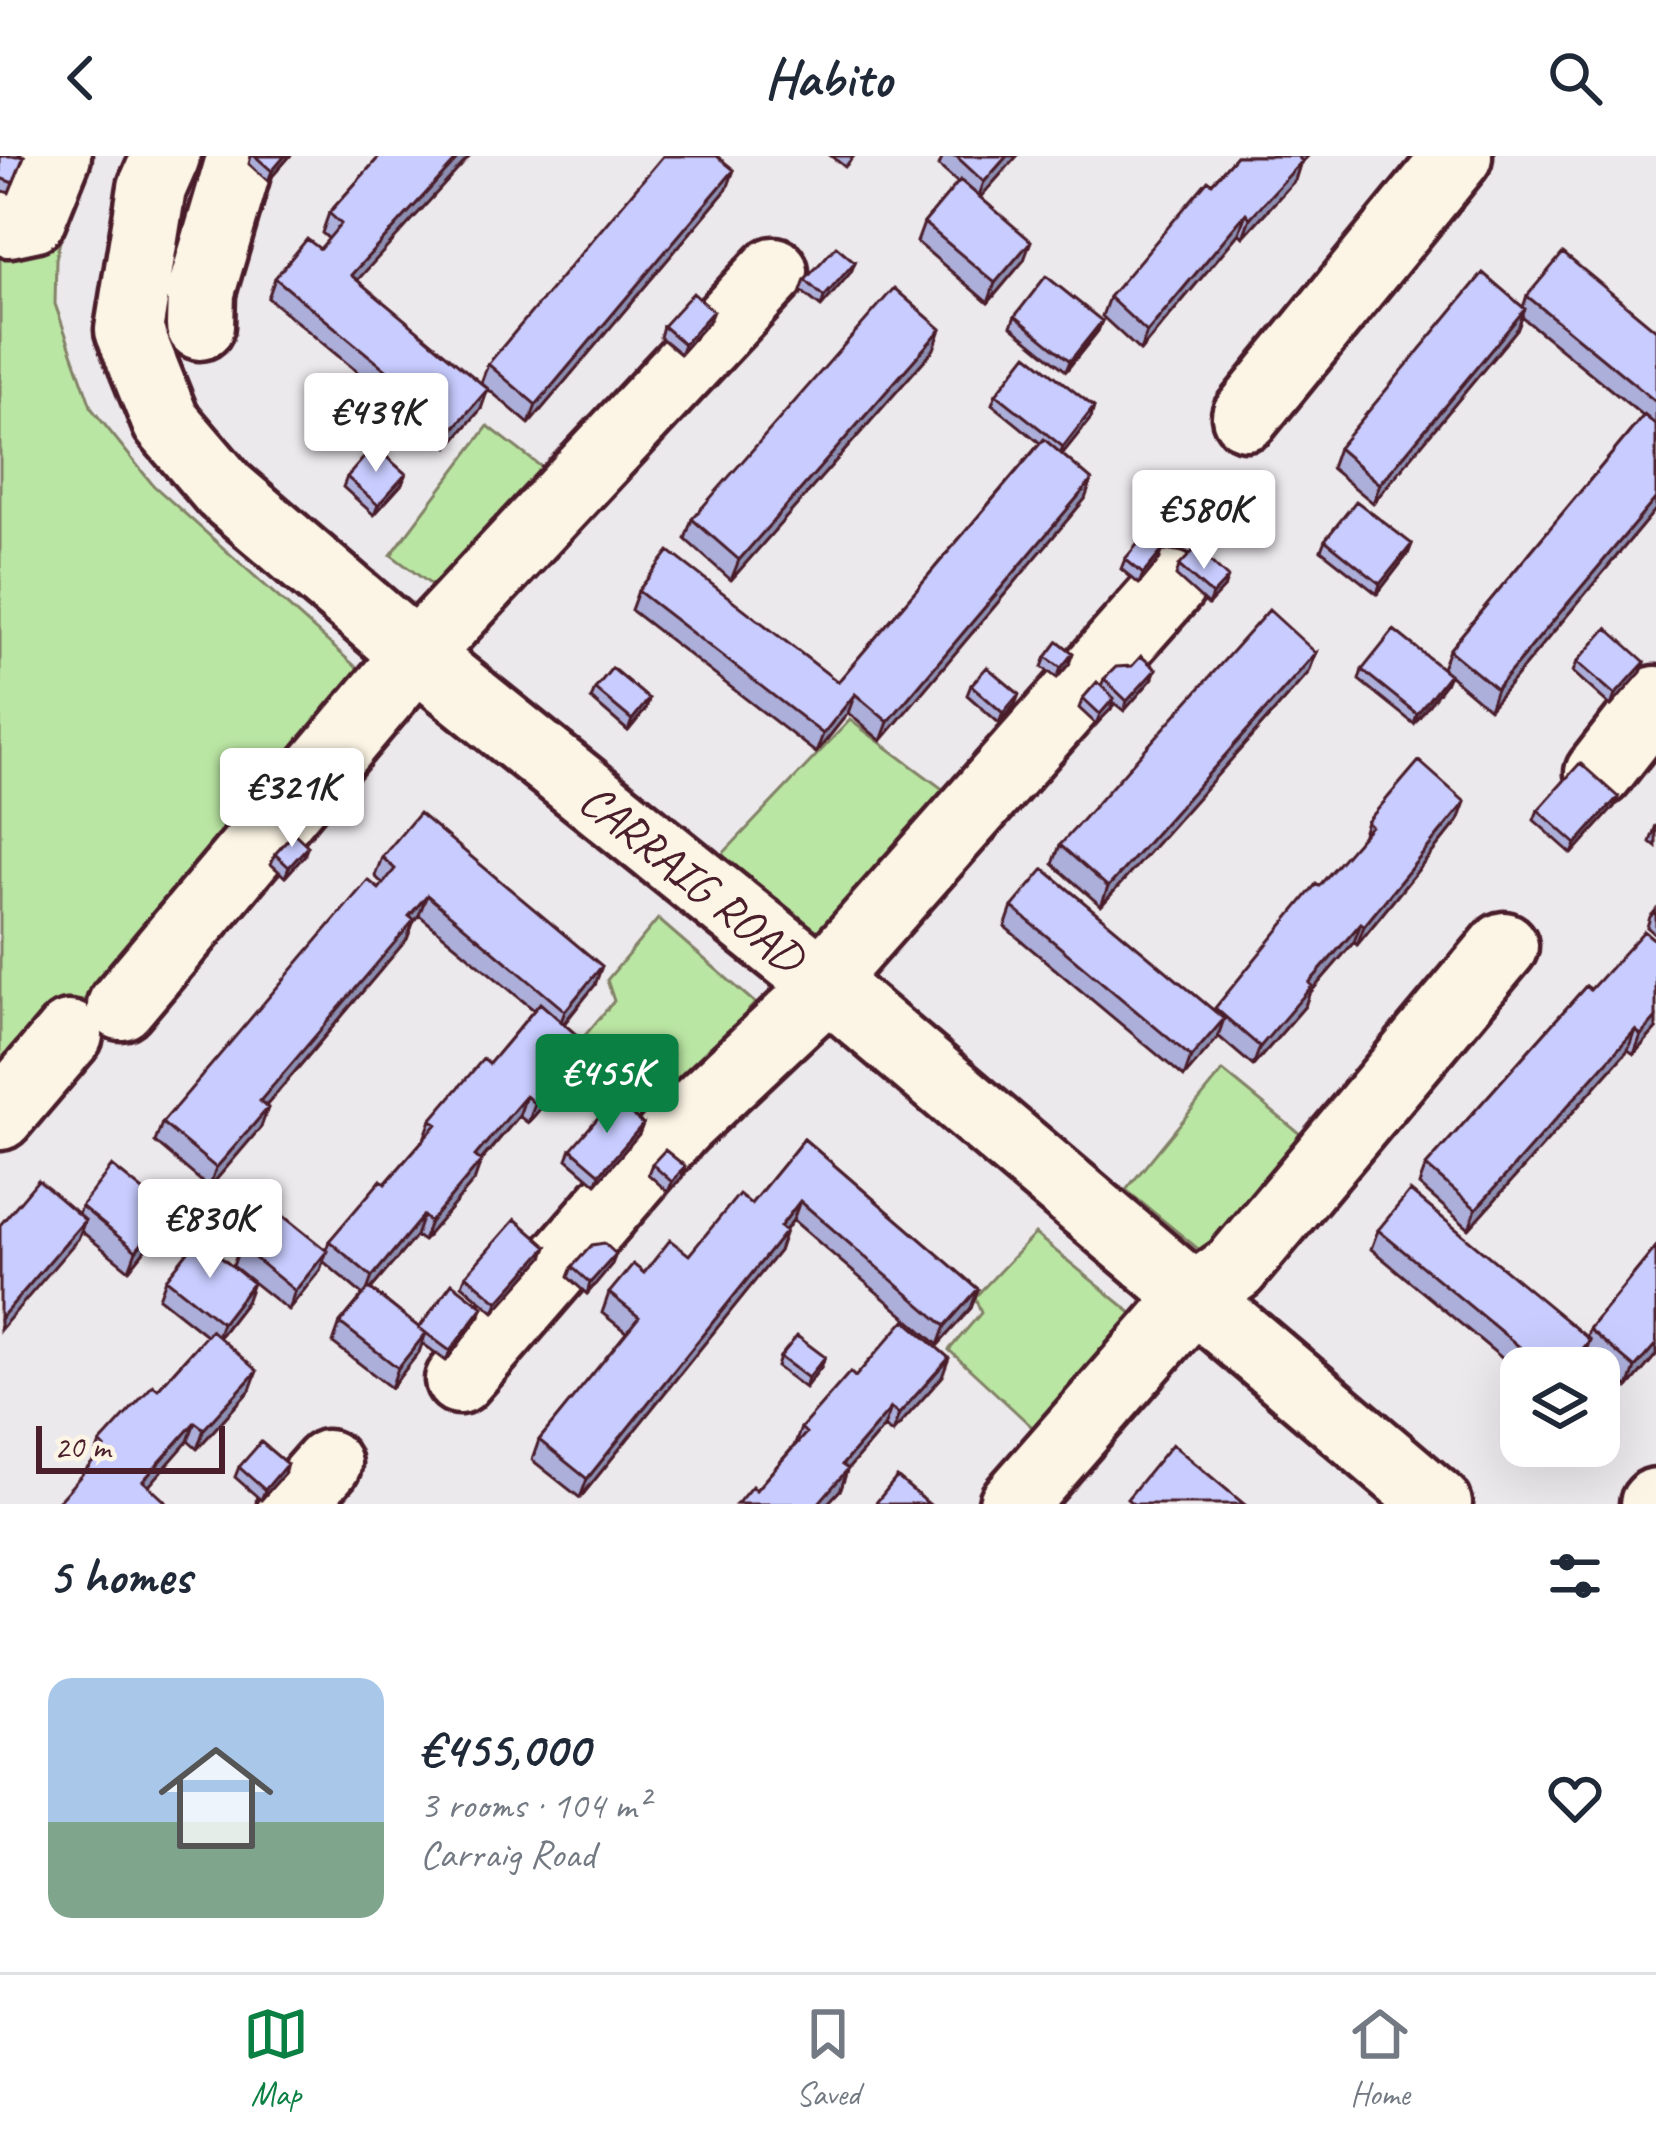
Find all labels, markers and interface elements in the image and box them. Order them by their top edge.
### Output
text: Habito [764,44,892,112]
icon: back [48,45,114,111]
icon: search [1542,45,1608,111]
pin: €439K [292,373,460,475]
text: €439K [331,387,421,436]
pin: €580K [1120,470,1288,572]
text: €580K [1159,484,1249,533]
pin: €321K [208,748,376,850]
text: €321K [247,762,337,811]
street label: CARRAIG ROAD [567,770,819,989]
pin: €455K [523,1034,691,1136]
text: €455K [563,1048,651,1097]
pin: €830K [126,1179,294,1281]
text: €830K [165,1193,255,1242]
map controls [1500,1347,1620,1467]
button: layers [1500,1347,1620,1467]
scale bar [36,1420,225,1473]
text: 20 m [54,1426,110,1468]
icon: filters [1542,1543,1608,1609]
text: 5 homes [48,1544,191,1608]
text: €455,000 [420,1717,589,1781]
icon: home [144,1726,288,1870]
icon: heart [1542,1765,1608,1831]
text: 3 rooms · 104 m² [420,1781,648,1830]
text: Carraig Road [420,1830,595,1879]
tab: Map [243,2001,309,2115]
tab: Saved [795,2001,861,2115]
tab: Home [1347,2001,1413,2115]

